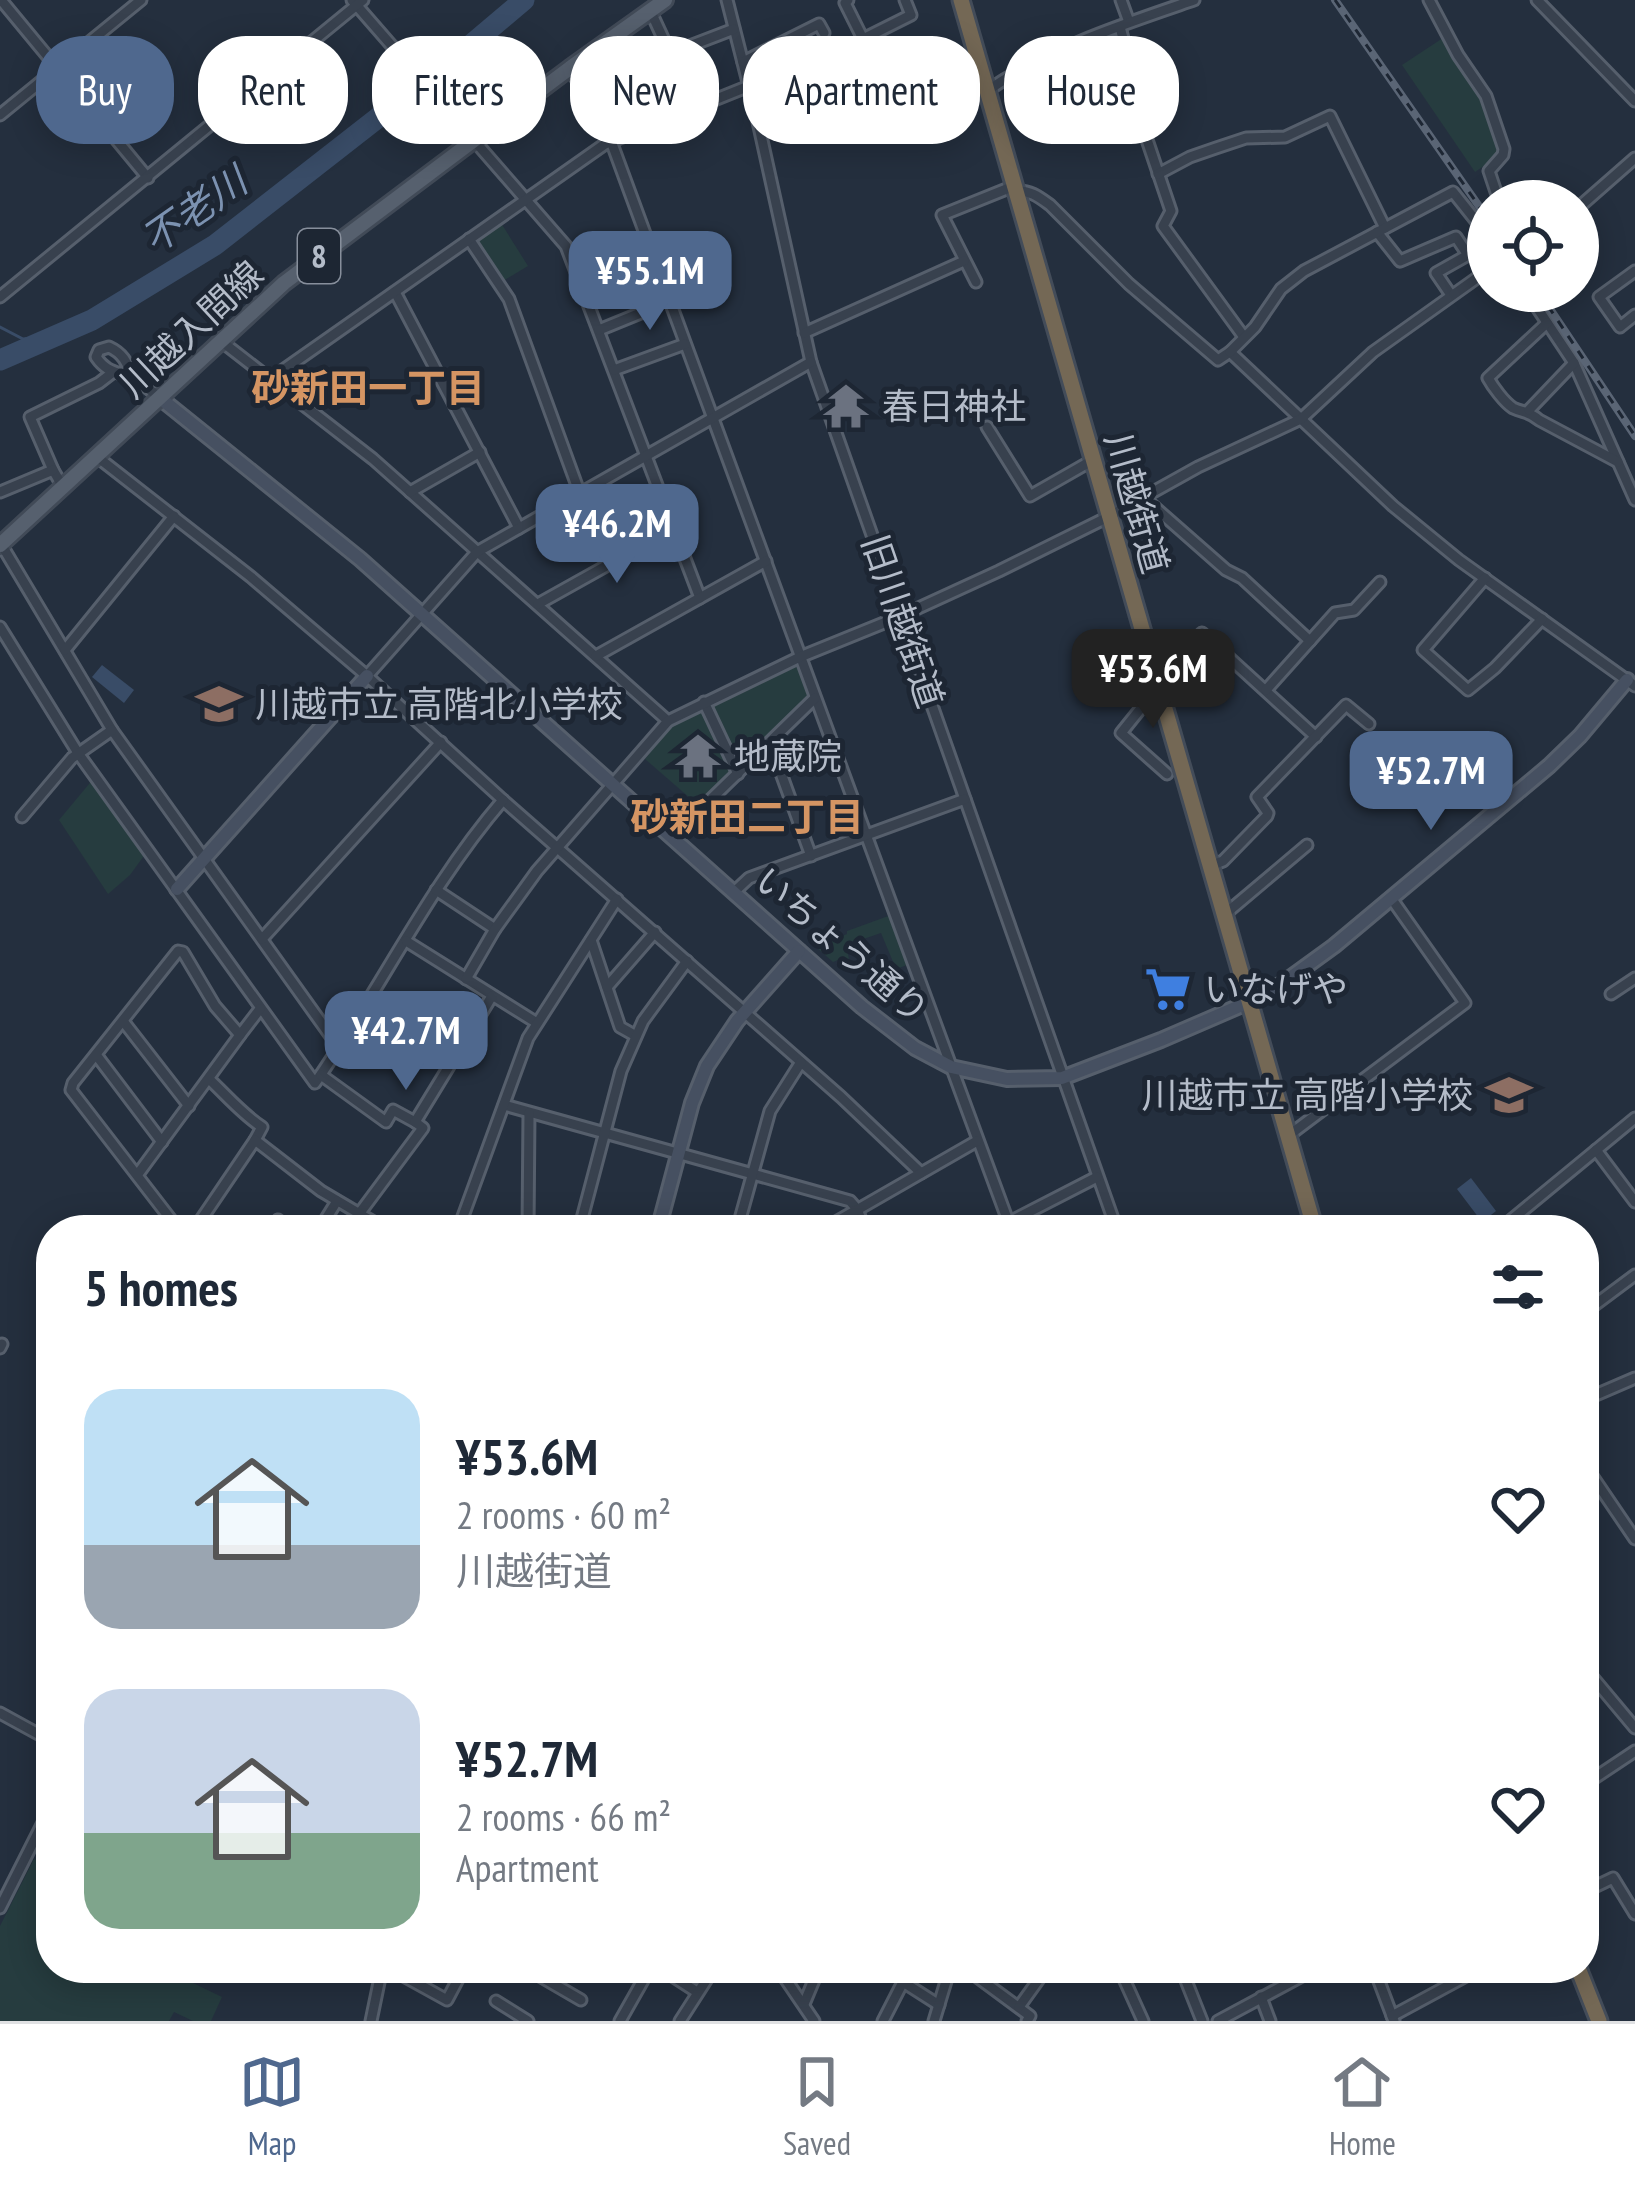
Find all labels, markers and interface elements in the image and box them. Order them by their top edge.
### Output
chip: Buy [36,36,174,144]
chip: Rent [198,36,348,144]
chip: Filters [372,36,546,144]
chip: New [570,36,719,144]
chip: Apartment [743,36,980,144]
chip: House [1004,36,1179,144]
water label: 不老川 [131,153,260,264]
map controls [1467,180,1599,312]
button: locate [1467,180,1599,312]
road number: 8 [298,229,340,283]
pin: ¥55.1M [552,231,748,333]
text: ¥55.1M [596,244,704,295]
street label: 川越入間線 [109,250,273,407]
district label: 砂新田一丁目 [251,362,485,413]
temple icon: 春日神社 [821,381,871,431]
place label: 春日神社 [882,382,1026,429]
street label: 川越街道 [1095,427,1180,579]
pin: ¥46.2M [519,484,715,586]
text: ¥46.2M [563,497,671,548]
street label: 旧川越街道 [852,528,955,714]
pin: ¥53.6M [1055,629,1251,731]
text: ¥53.6M [1099,642,1207,693]
school or university icon: 川越市立 高階北小学校 [194,679,244,729]
place label: 川越市立 高階北小学校 [255,680,623,727]
temple icon: 地蔵院 [673,731,723,781]
pin: ¥52.7M [1333,731,1529,833]
place label: 地蔵院 [734,732,842,779]
text: ¥52.7M [1377,744,1485,795]
district label: 砂新田二丁目 [630,791,864,842]
street label: いちょう通り [745,856,939,1033]
supermarket icon: いなげや [1143,964,1193,1014]
place label: いなげや [1204,965,1348,1012]
pin: ¥42.7M [308,991,504,1093]
text: ¥42.7M [352,1004,460,1055]
school or university icon: 川越市立 高階小学校 [1484,1070,1534,1120]
place label: 川越市立 高階小学校 [1141,1071,1473,1118]
text: 5 homes [84,1254,238,1320]
icon: filters [1485,1254,1551,1320]
text: ¥53.6M [456,1423,598,1489]
icon: home [180,1437,324,1581]
icon: heart [1485,1476,1551,1542]
text: 2 rooms · 60 m² [456,1489,671,1540]
text: 川越街道 [456,1545,612,1596]
text: ¥52.7M [456,1725,598,1791]
icon: home [180,1737,324,1881]
icon: heart [1485,1776,1551,1842]
text: 2 rooms · 66 m² [456,1791,671,1842]
text: Apartment [456,1842,599,1893]
tab: Map [239,2049,305,2164]
tab: Saved [783,2049,851,2164]
tab: Home [1329,2049,1396,2164]

